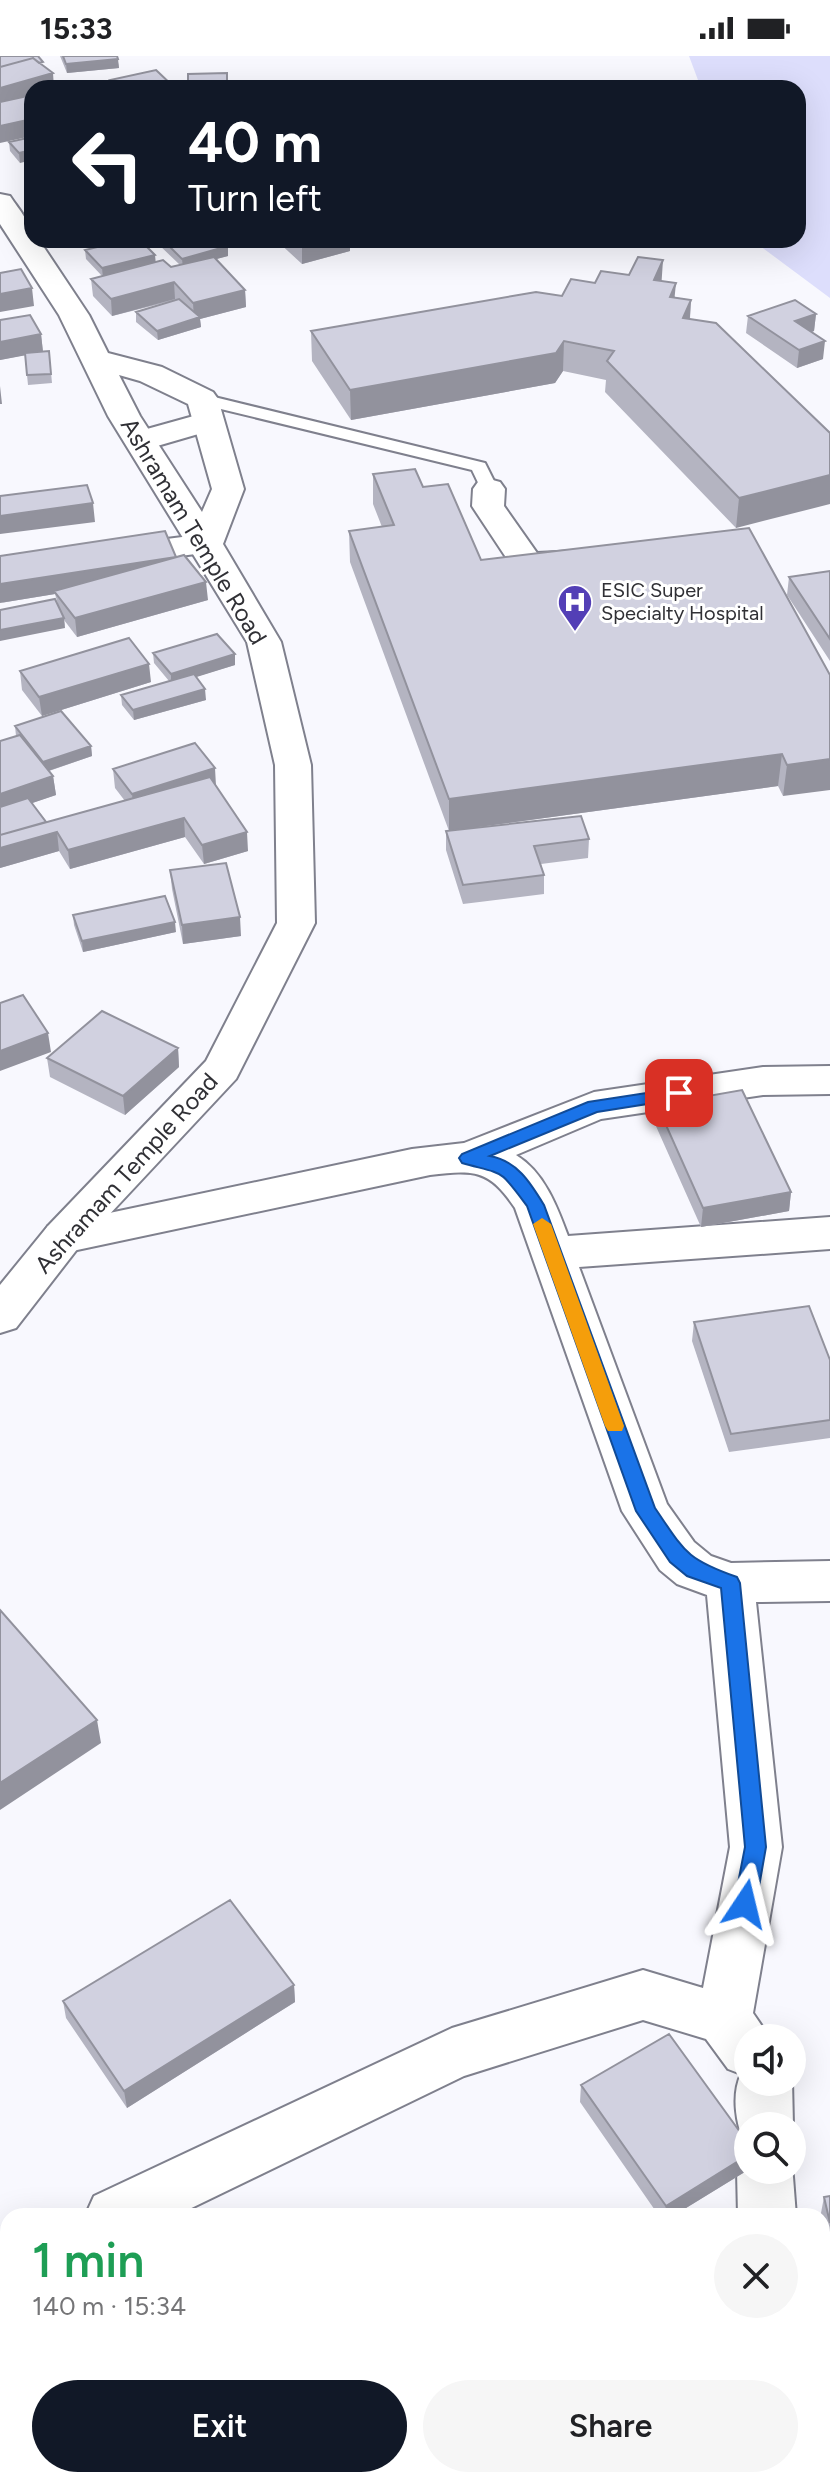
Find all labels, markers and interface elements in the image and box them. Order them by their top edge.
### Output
text: 15:33 [40,10,112,47]
text: 40 m [188,109,322,176]
icon: left [56,112,160,216]
text: Turn left [188,177,322,220]
street label: Ashramam Temple Road [115,412,273,650]
place label: ESIC Super Specialty Hospital [601,578,764,625]
hospital icon: ESIC Super Specialty Hospital [556,583,594,633]
pin [645,1059,713,1127]
street label: Ashramam Temple Road [28,1067,224,1279]
icon: arrive [657,1071,701,1115]
position arrow [703,1862,787,1946]
map controls [734,2024,806,2184]
button: sound [734,2024,806,2096]
button: search [734,2112,806,2184]
text: 1 min [32,2231,144,2289]
button: close [714,2234,798,2318]
text: 140 m · 15:34 [32,2290,186,2322]
button: Exit [32,2380,407,2472]
button: Share [423,2380,798,2472]

